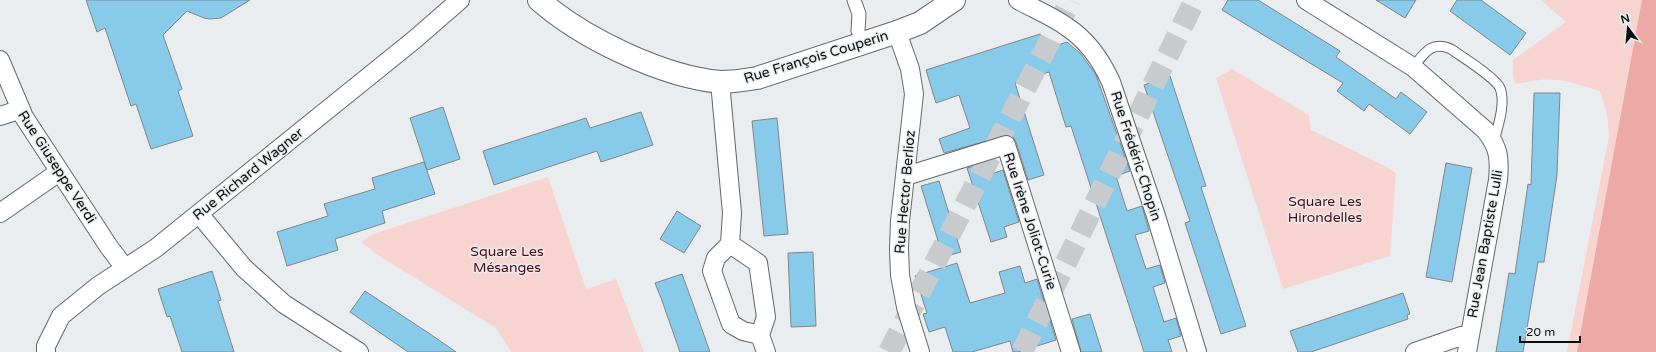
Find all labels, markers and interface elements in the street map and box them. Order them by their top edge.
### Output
north arrow [1608,8,1648,48]
text: N [1619,11,1631,26]
street label: Rue François Couperin [742,27,890,87]
street label: Rue Frédéric Chopin [1107,89,1165,223]
street label: Rue Giuseppe Verdi [14,107,100,227]
street label: Rue Richard Wagner [189,124,307,224]
street label: Rue Hector Berlioz [891,129,919,254]
street label: Rue Irène Joliot-Curie [1000,150,1060,292]
street label: Rue Jean Baptiste Lulli [1464,169,1506,319]
park label: Square Les Hirondelles [1288,193,1363,226]
park label: Square Les Mésanges [470,243,544,276]
scale bar [1520,318,1580,344]
text: 20 m [1526,325,1555,339]

